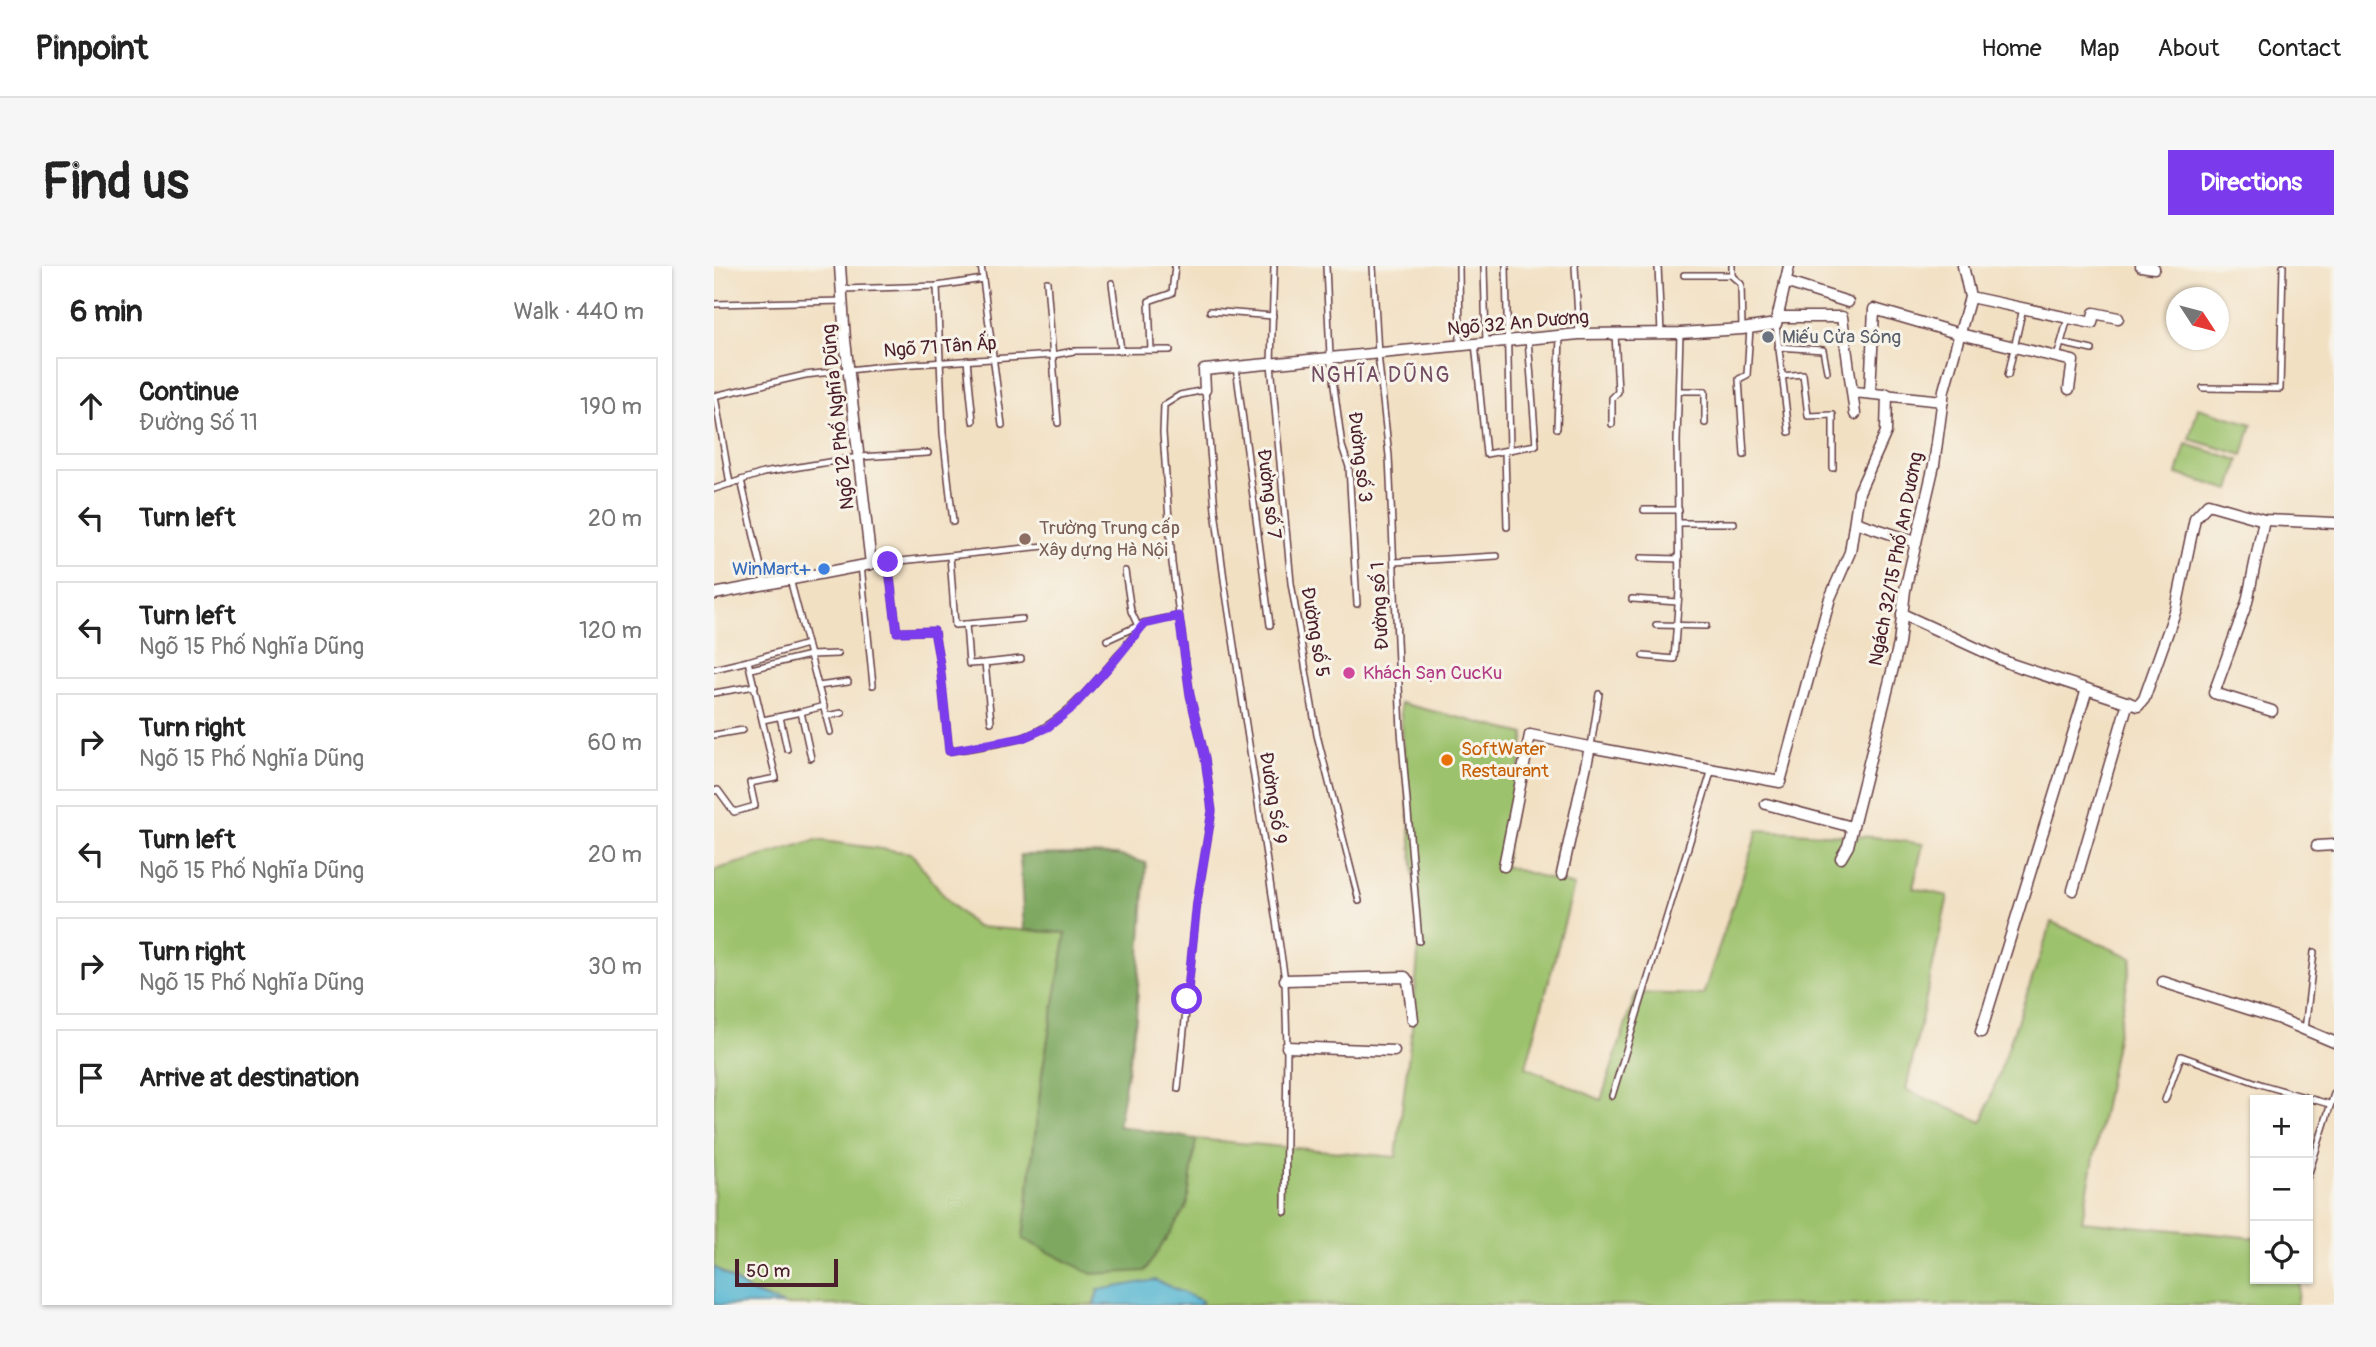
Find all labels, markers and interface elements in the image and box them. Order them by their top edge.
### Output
text: Pinpoint [35,28,148,69]
text: Home [1981,34,2042,63]
text: Map [2080,34,2120,63]
text: About [2158,34,2220,63]
text: Contact [2258,34,2341,63]
button: Directions [2168,150,2334,215]
text: Find us [42,152,189,213]
north arrow [2166,287,2229,350]
text: 6 min [70,293,143,330]
text: Walk · 440 m [513,297,644,326]
street label: Ngõ 32 An Dương [1446,305,1590,341]
street label: Ngõ 12 Phố Nghĩa Dũng [816,323,860,511]
place label: Miếu Cửa Sông [1782,325,1901,349]
marker: Miếu Cửa Sông [1760,329,1776,345]
street label: Ngõ 71 Tân Ấp [883,330,997,363]
district label: NGHĨA DŨNG [1311,362,1451,389]
text: Continue [139,376,239,408]
icon: ahead [72,387,110,425]
text: 190 m [580,392,642,421]
text: Đường Số 11 [139,408,258,437]
street label: Đường số 3 [1343,410,1377,504]
street label: Đường số 7 [1252,447,1286,541]
street label: Ngách 32/15 Phố An Dương [1863,450,1929,668]
icon: left [72,499,110,537]
text: Turn left [139,502,235,534]
text: 20 m [588,504,642,533]
place label: Trường Trung cấp Xây dựng Hà Nội [1039,516,1180,562]
marker: Trường Trung cấp Xây dựng Hà Nội [1017,531,1033,547]
route end [872,546,903,577]
place label: WinMart+ [732,557,811,581]
marker: WinMart+ [816,561,832,577]
street label: Đường số 1 [1366,561,1394,651]
street label: Đường số 5 [1295,585,1335,679]
text: Turn left [139,600,235,632]
icon: left [72,611,110,649]
text: 120 m [579,616,642,645]
text: Ngõ 15 Phố Nghĩa Dũng [139,632,364,661]
place label: Khách Sạn CucKu [1363,661,1502,685]
marker: Khách Sạn CucKu [1341,665,1357,681]
text: Turn right [139,712,245,744]
icon: right [72,723,110,761]
text: 60 m [587,728,642,757]
place label: SoftWater Restaurant [1461,737,1549,783]
text: Ngõ 15 Phố Nghĩa Dũng [139,744,364,773]
street label: Đường Số 9 [1254,750,1292,846]
marker: SoftWater Restaurant [1439,752,1455,768]
text: Turn left [139,824,235,856]
icon: left [72,835,110,873]
text: 20 m [588,840,642,869]
text: Ngõ 15 Phố Nghĩa Dũng [139,856,364,885]
text: Turn right [139,936,245,968]
icon: right [72,947,110,985]
text: 30 m [588,952,642,981]
text: Ngõ 15 Phố Nghĩa Dũng [139,968,364,997]
route start [1171,983,1202,1014]
icon: arrive [72,1059,110,1097]
text: Arrive at destination [139,1062,359,1094]
map controls [2250,1095,2313,1284]
button: + [2250,1095,2313,1158]
button: − [2250,1158,2313,1221]
button: locate [2250,1221,2313,1284]
scale bar [735,1256,838,1288]
text: 50 m [746,1259,790,1283]

